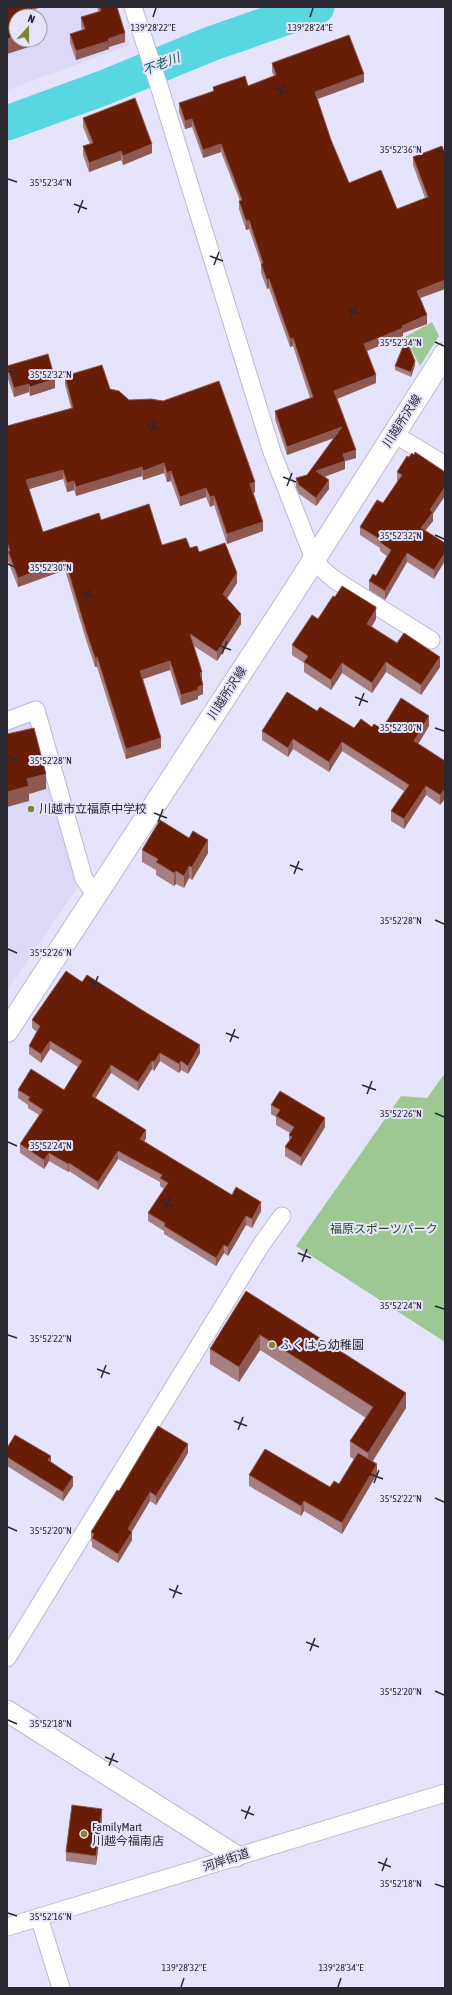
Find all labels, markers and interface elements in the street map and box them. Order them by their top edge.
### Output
north arrow [8,8,48,48]
text: N [26,12,37,25]
text: 139°28'22"E [131,22,176,33]
text: 139°28'24"E [288,22,333,33]
water label: 不老川 [140,49,184,78]
text: 35°52'36"N [380,144,422,155]
text: 35°52'34"N [30,177,72,188]
text: 35°52'34"N [380,337,422,348]
text: 35°52'32"N [30,369,72,380]
street label: 川越所沢線 [380,392,424,450]
text: 35°52'32"N [380,530,422,541]
text: 35°52'30"N [30,562,72,573]
street label: 川越所沢線 [205,664,249,722]
text: 35°52'30"N [380,722,422,733]
text: 35°52'28"N [30,755,72,766]
place label: 川越市立福原中学校 [39,802,147,816]
marker: 川越市立福原中学校 [26,804,36,814]
text: 35°52'28"N [380,915,422,926]
text: 35°52'26"N [30,947,72,958]
text: 35°52'26"N [380,1108,422,1119]
text: 35°52'24"N [30,1140,72,1151]
park label: 福原スポーツパーク [330,1222,438,1236]
text: 35°52'24"N [380,1300,422,1311]
text: 35°52'22"N [30,1333,72,1344]
place label: ふくはら幼稚園 [280,1338,364,1352]
marker: ふくはら幼稚園 [267,1340,277,1350]
text: 35°52'22"N [380,1493,422,1504]
text: 35°52'20"N [30,1525,72,1536]
text: 35°52'20"N [380,1686,422,1697]
text: 35°52'18"N [30,1718,72,1729]
place label: FamilyMart 川越今福南店 [92,1820,164,1848]
marker: FamilyMart 川越今福南店 [79,1829,89,1839]
street label: 河岸街道 [201,1846,251,1874]
text: 35°52'18"N [380,1878,422,1889]
text: 35°52'16"N [30,1911,72,1922]
text: 139°28'32"E [162,1962,207,1973]
text: 139°28'34"E [319,1962,364,1973]

